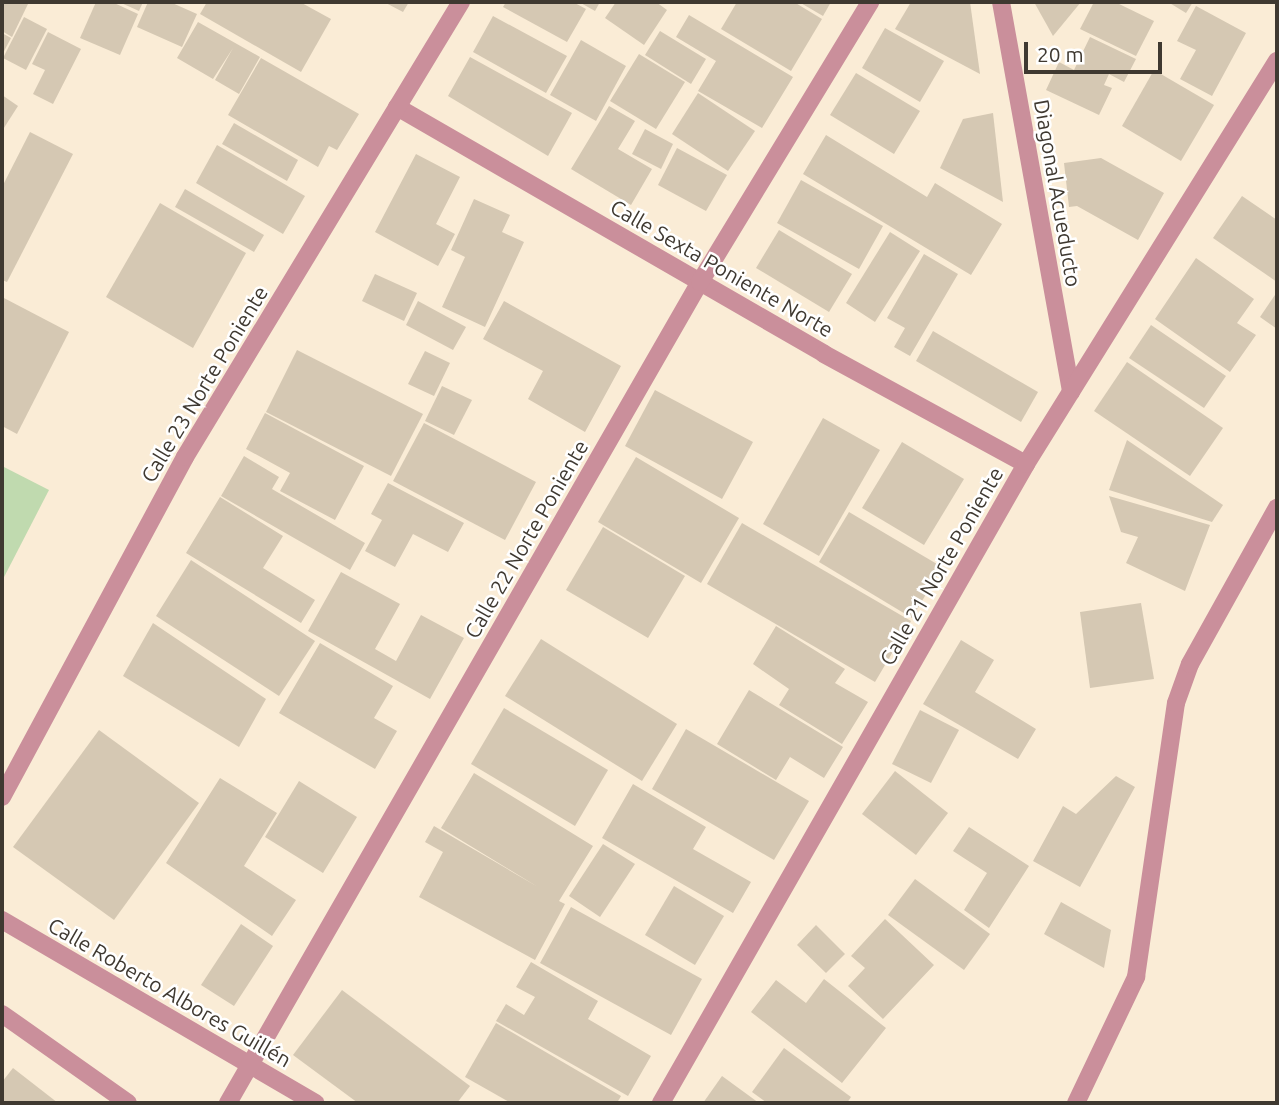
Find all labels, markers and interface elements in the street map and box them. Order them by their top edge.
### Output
scale bar [1027,28,1165,72]
text: 20 m [1037,42,1084,66]
street label: Diagonal Acueducto [1029,97,1087,289]
street label: Calle Sexta Poniente Norte [606,194,838,342]
street label: Calle 23 Norte Poniente [135,281,273,487]
street label: Calle 22 Norte Poniente [459,435,593,643]
street label: Calle 21 Norte Poniente [874,462,1008,670]
street label: Calle Roberto Albores Guillén [44,912,296,1072]

